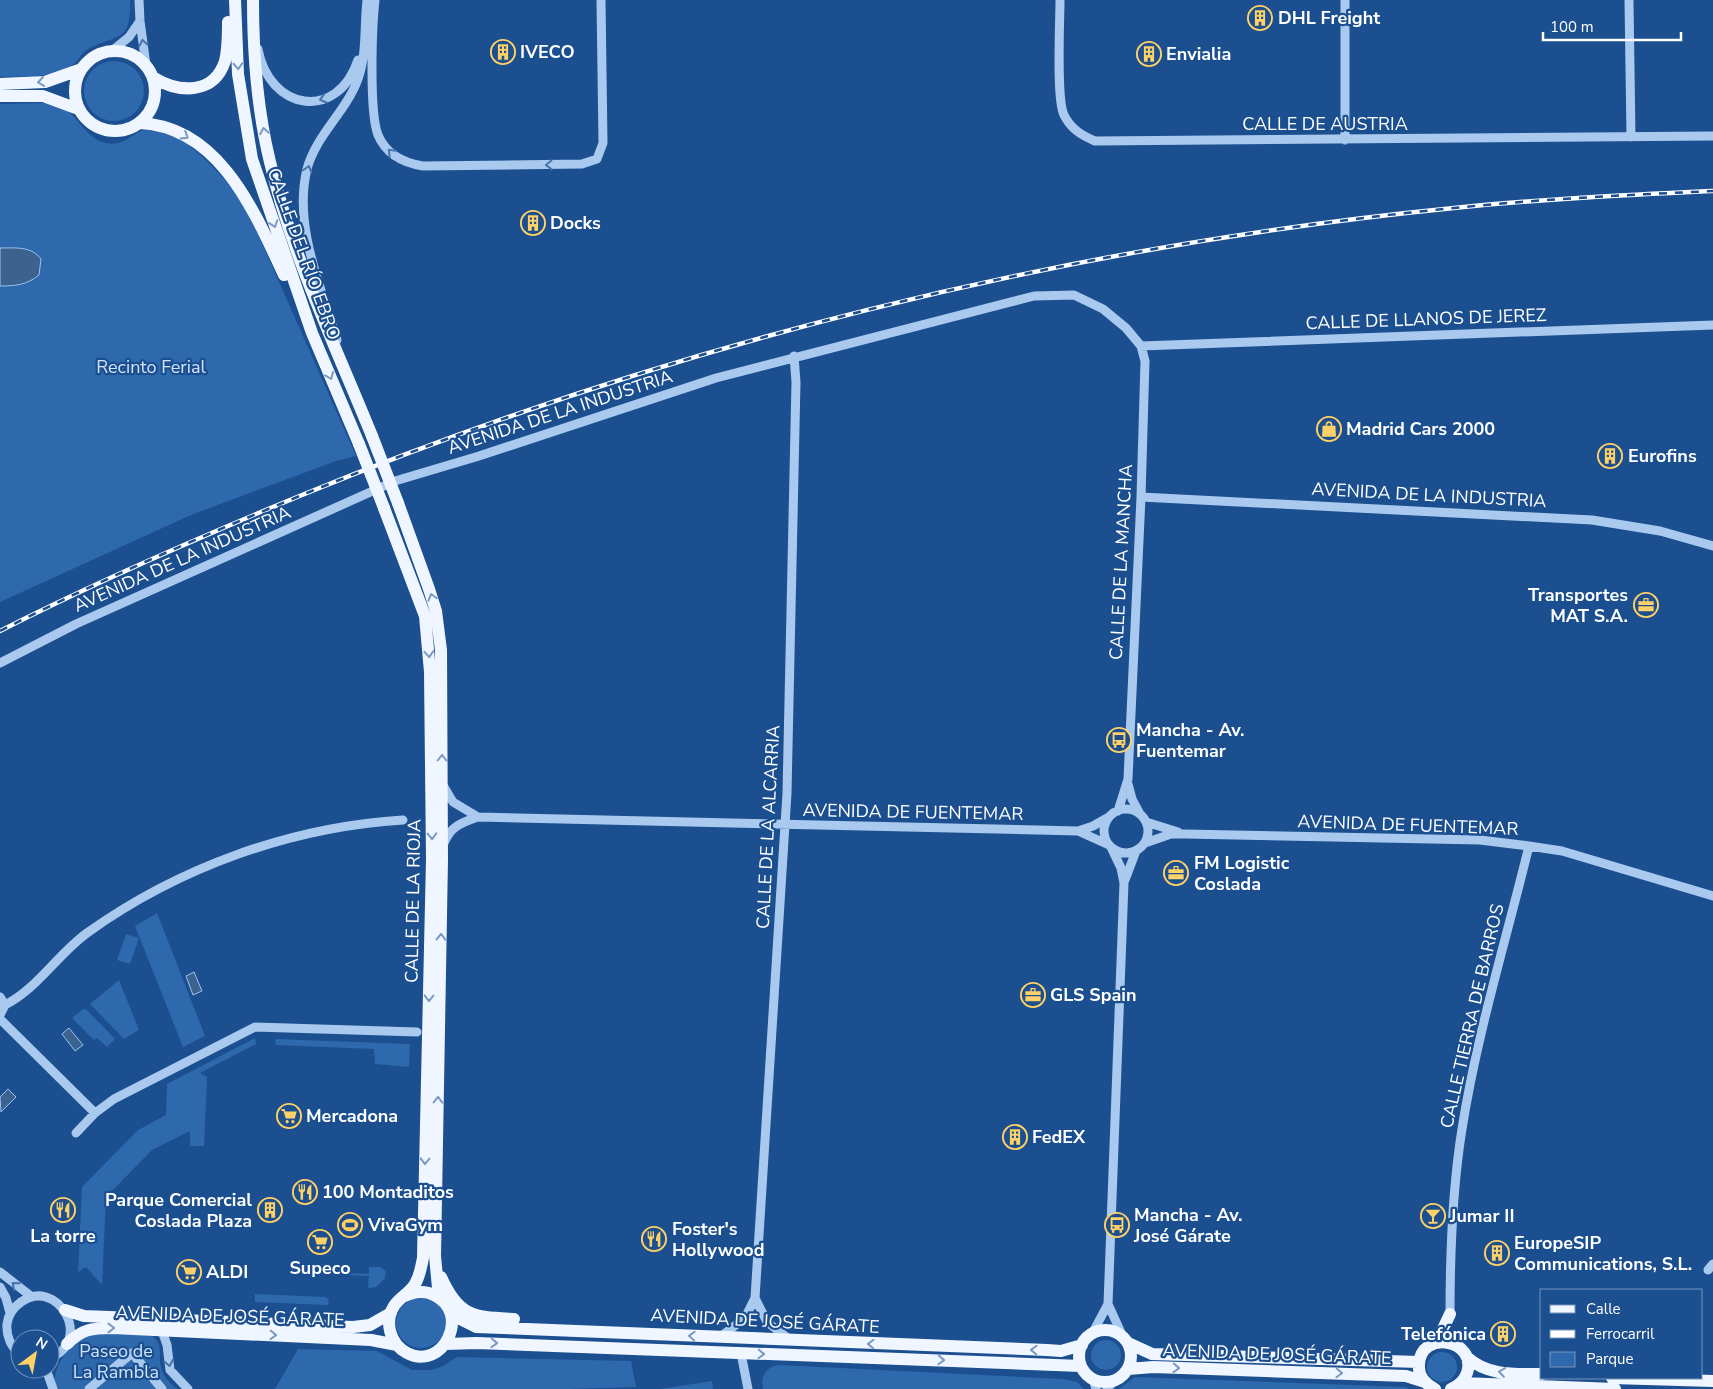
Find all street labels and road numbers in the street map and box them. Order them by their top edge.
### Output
street label: CALLE DE AUSTRIA [1242,112,1408,136]
street label: CALLE DEL RÍO EBRO [262,165,346,343]
street label: CALLE DE LLANOS DE JEREZ [1305,303,1547,335]
street label: AVENIDA DE LA INDUSTRIA [444,364,676,460]
street label: CALLE DE LA MANCHA [1104,464,1138,660]
street label: AVENIDA DE LA INDUSTRIA [1311,477,1547,513]
street label: AVENIDA DE LA INDUSTRIA [70,500,294,618]
street label: CALLE DE LA ALCARRIA [751,724,785,930]
street label: AVENIDA DE FUENTEMAR [802,798,1024,826]
street label: AVENIDA DE FUENTEMAR [1297,809,1519,841]
street label: CALLE DE LA RIOJA [400,819,426,983]
street label: CALLE TIERRA DE BARROS [1434,901,1510,1131]
street label: AVENIDA DE JOSÉ GÁRATE [115,1300,345,1332]
street label: AVENIDA DE JOSÉ GÁRATE [650,1303,880,1339]
street label: AVENIDA DE JOSÉ GÁRATE [1162,1338,1392,1370]

